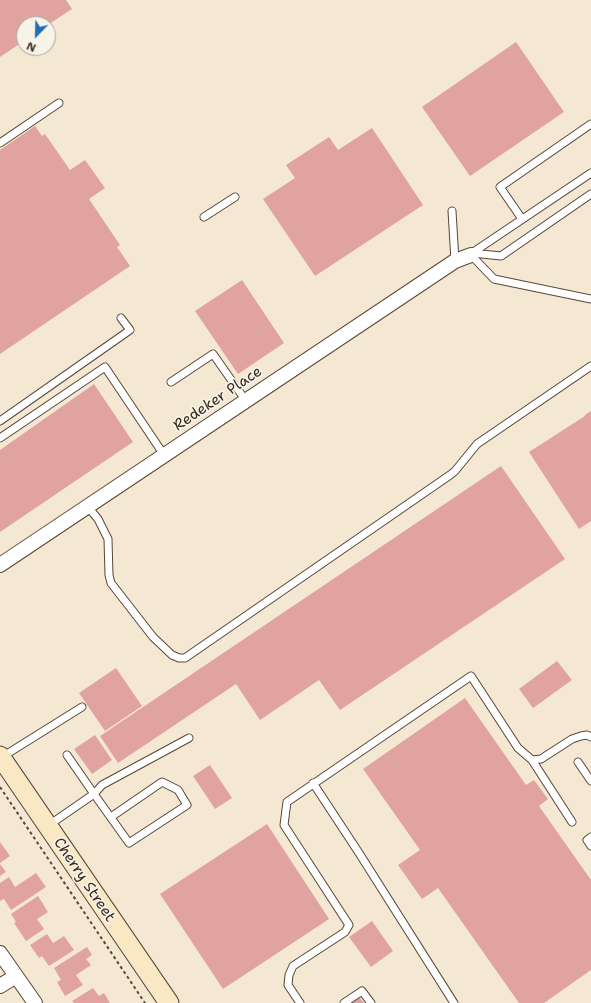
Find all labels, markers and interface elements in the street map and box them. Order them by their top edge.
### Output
north arrow [16,16,56,56]
text: N [25,38,38,55]
street label: Redeker Place [170,363,266,435]
street label: Cherry Street [49,835,119,925]

